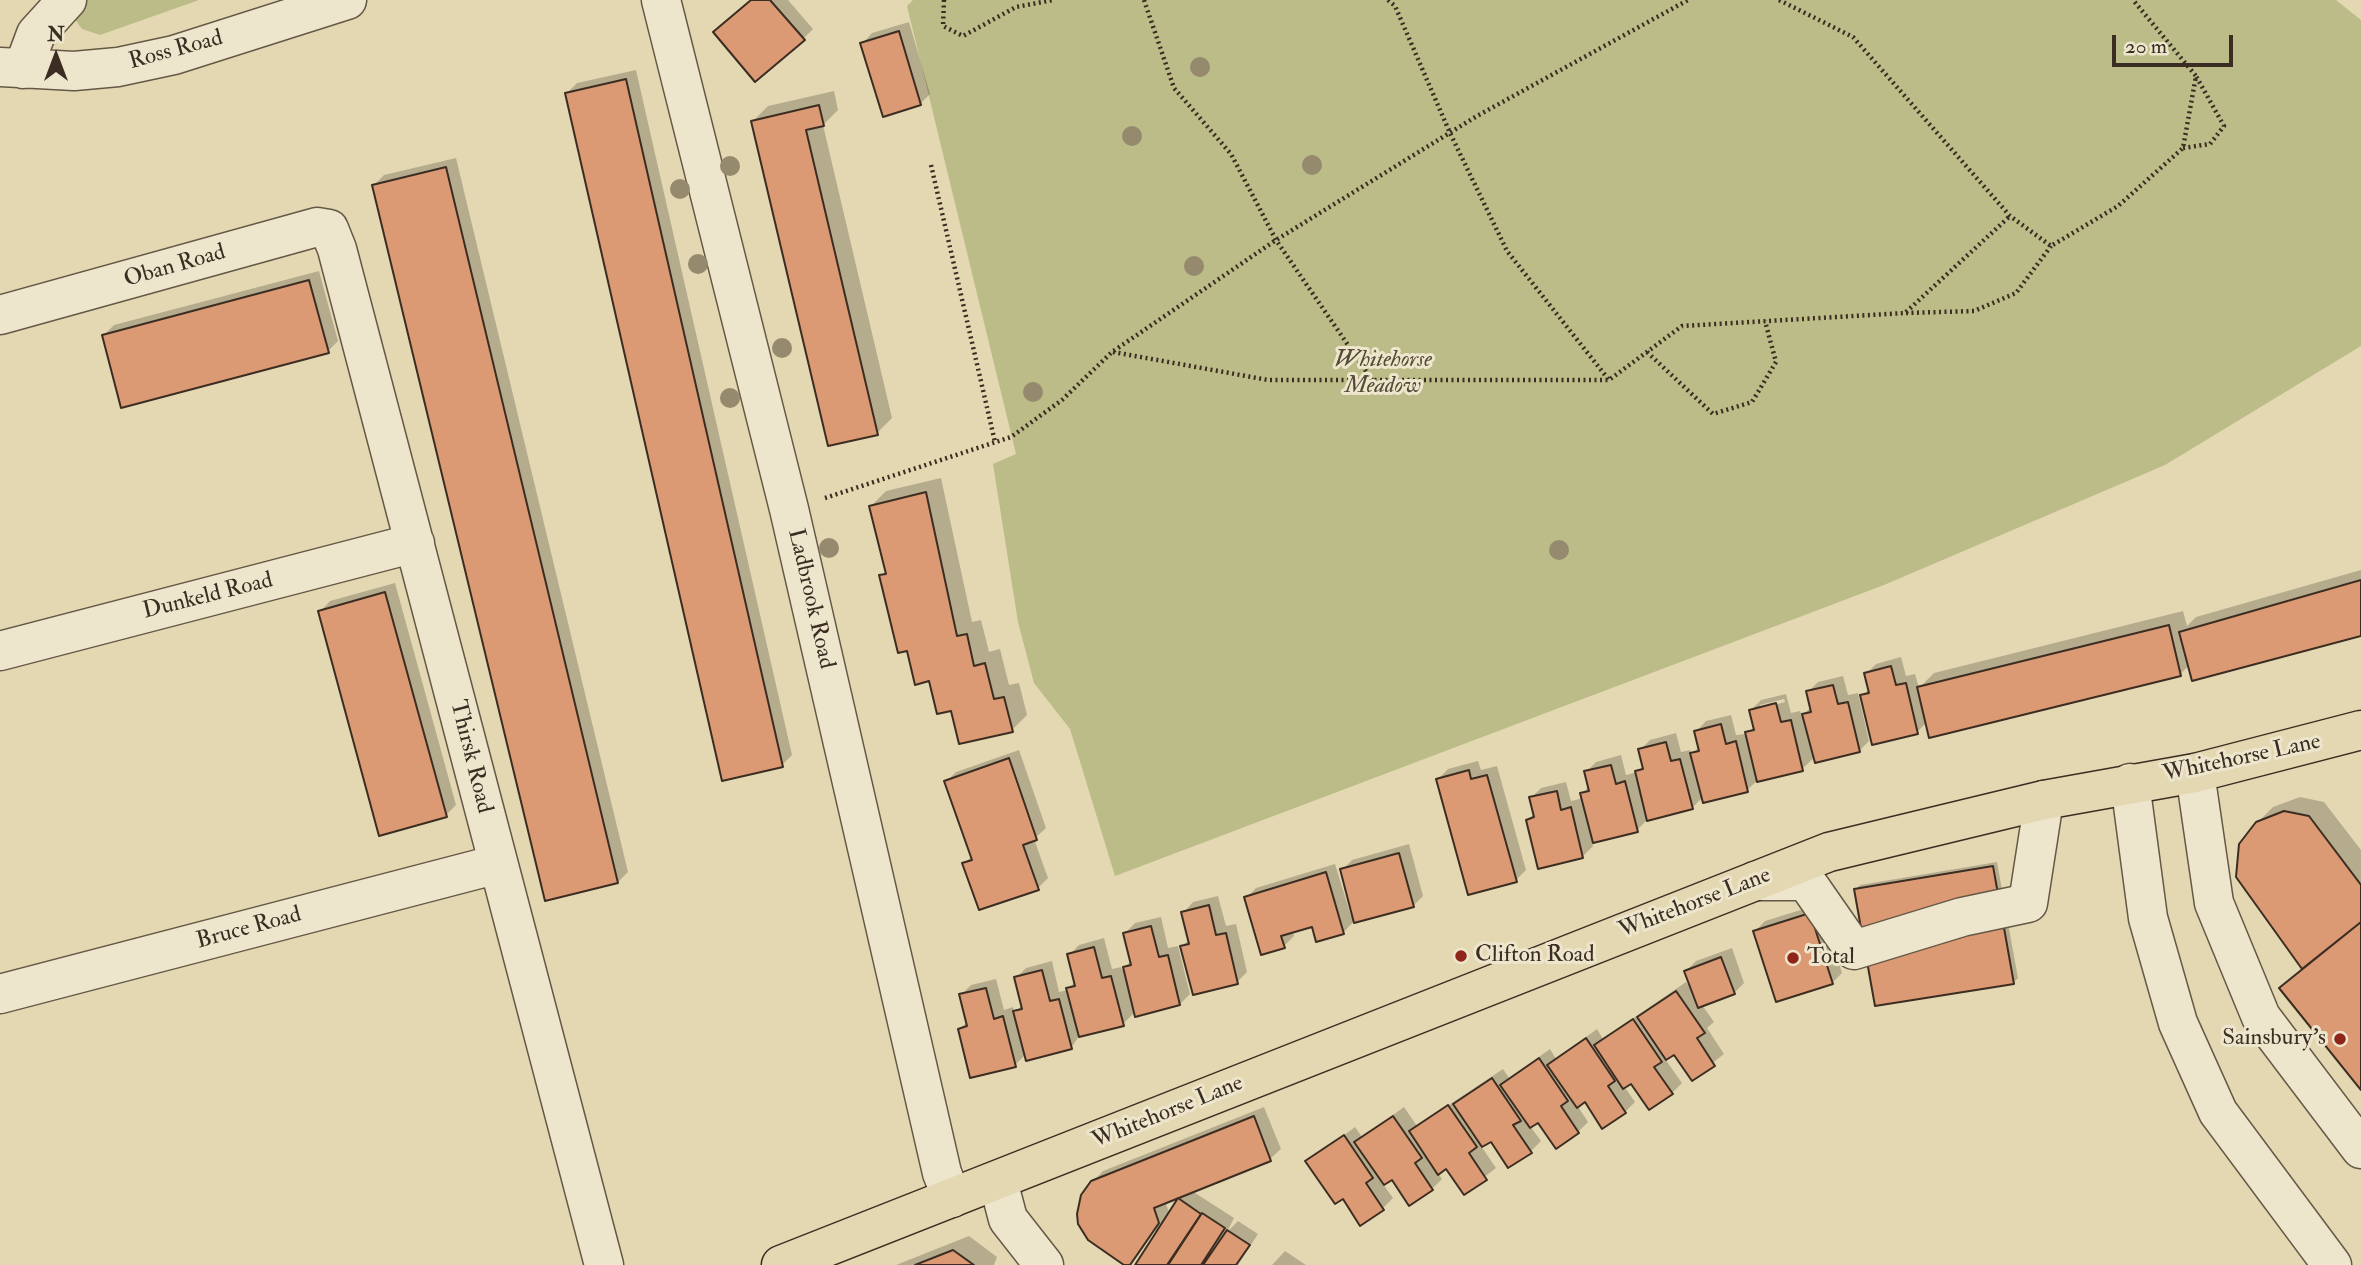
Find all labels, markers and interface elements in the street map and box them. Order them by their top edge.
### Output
north arrow [21,21,91,91]
scale bar [2116,21,2237,65]
text: N [47,23,65,47]
street label: Ross Road [126,25,226,77]
text: 20 m [2125,33,2167,60]
street label: Oban Road [121,239,229,295]
park label: Whitehorse Meadow [1334,347,1432,401]
street label: Ladbrook Road [780,526,840,672]
street label: Dunkeld Road [140,568,276,626]
street label: Thirsk Road [443,698,497,816]
street label: Whitehorse Lane [2161,729,2323,789]
street label: Whitehorse Lane [1615,862,1775,946]
street label: Bruce Road [194,902,304,956]
place label: Clifton Road [1475,942,1595,970]
place label: Total [1807,944,1855,972]
marker: Clifton Road [1453,948,1469,964]
marker: Total [1785,950,1801,966]
place label: Sainsbury's [2222,1025,2326,1053]
marker: Sainsbury's [2332,1031,2348,1047]
street label: Whitehorse Lane [1088,1070,1248,1156]

